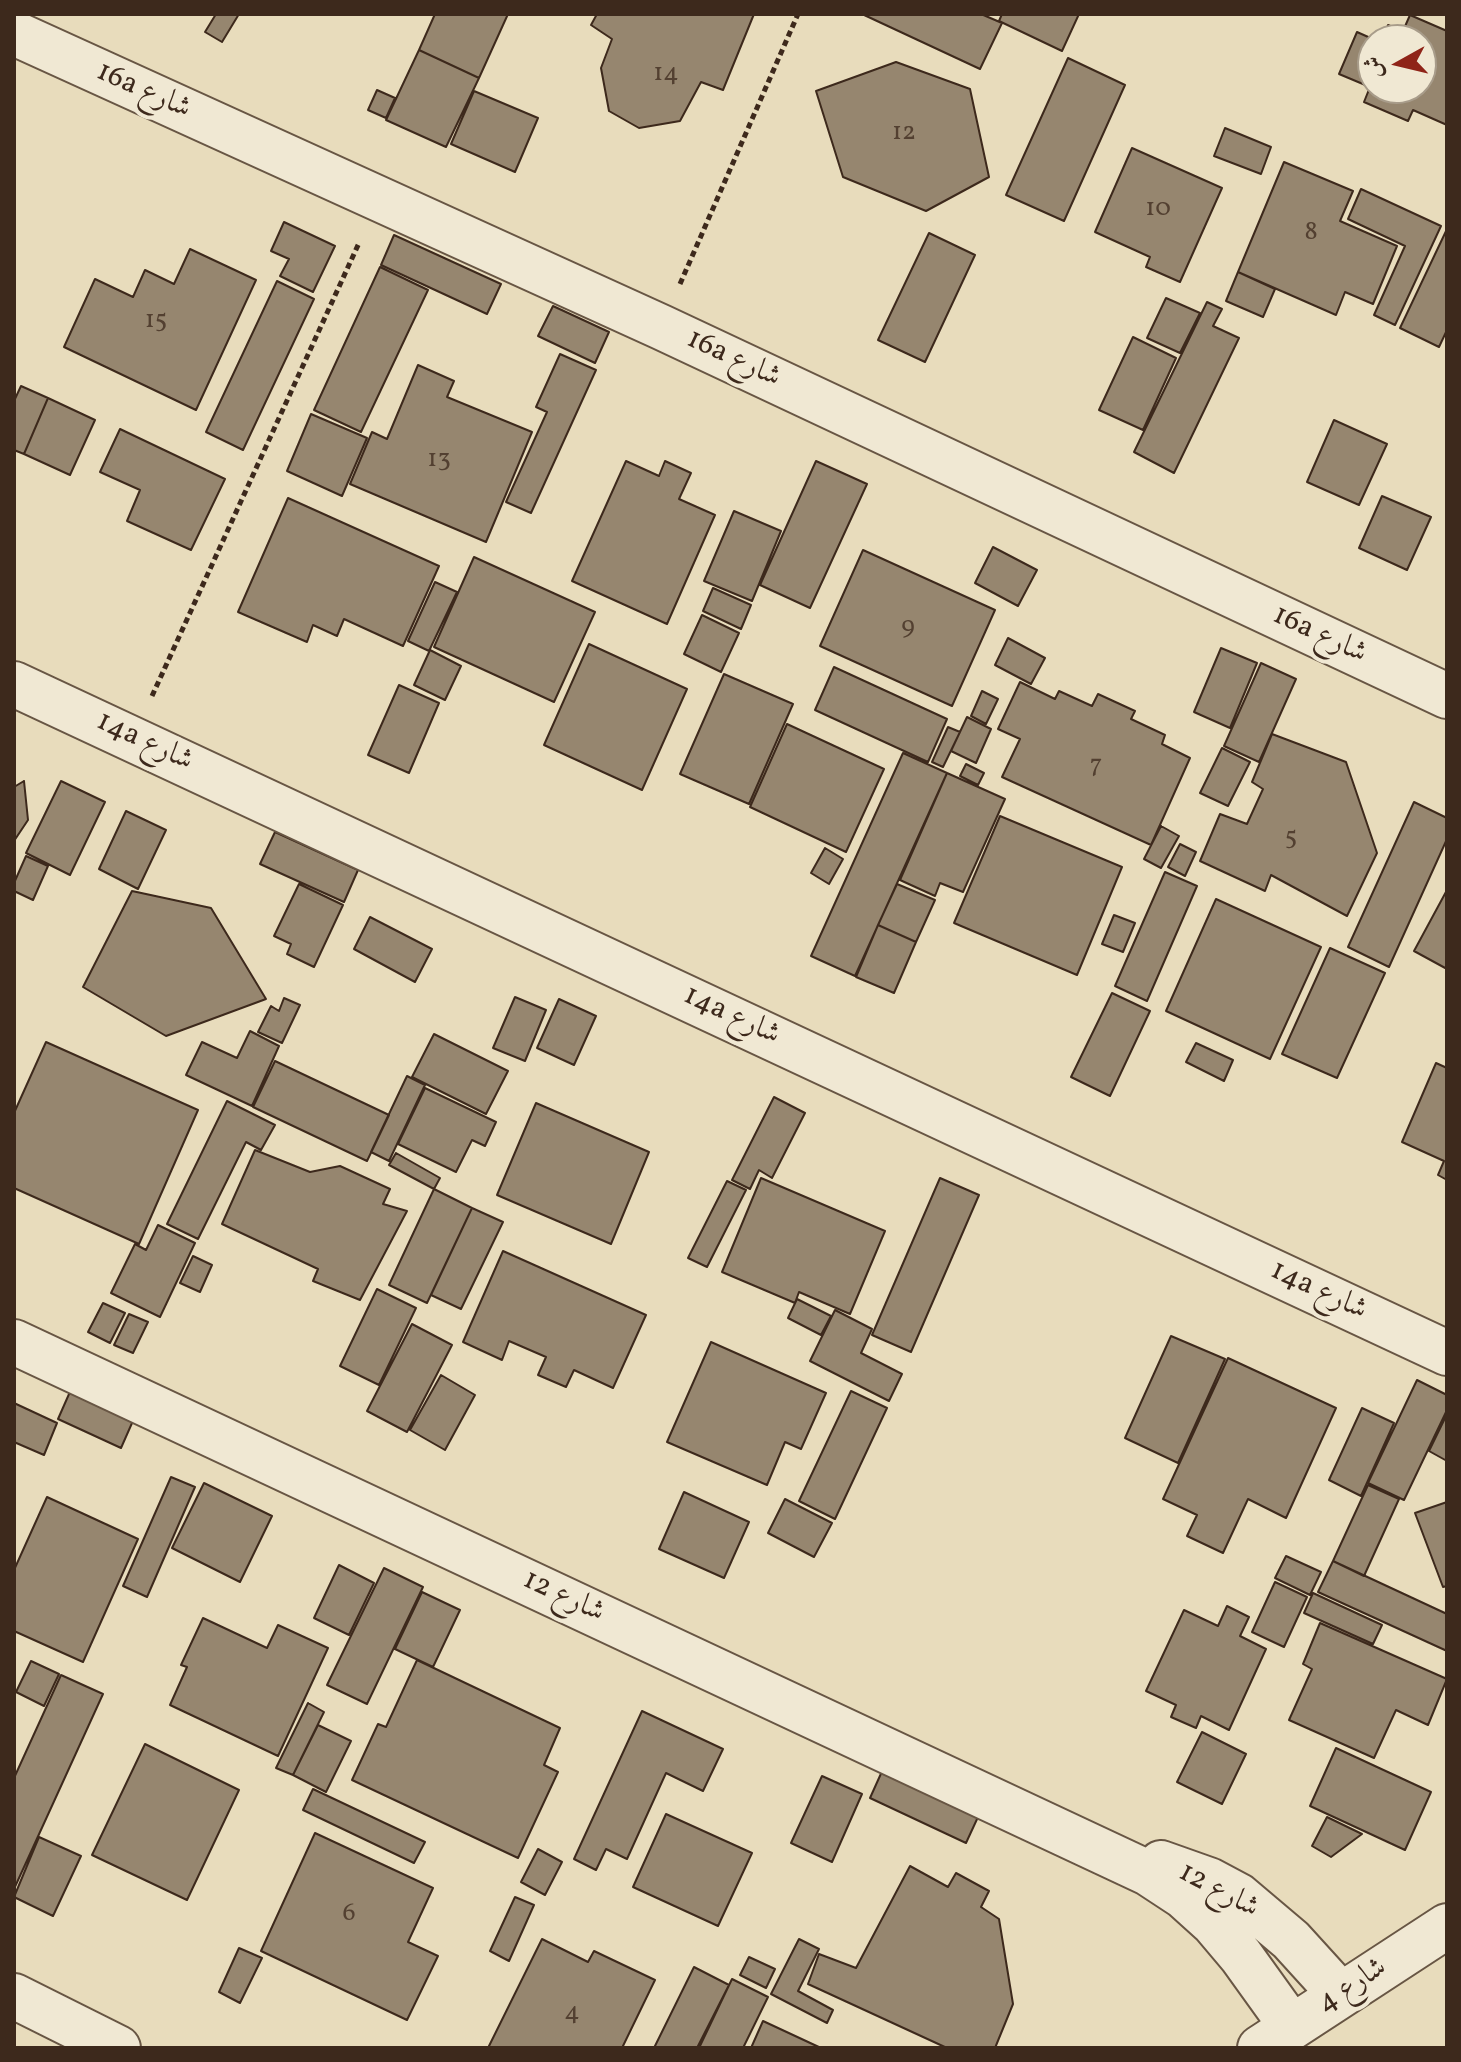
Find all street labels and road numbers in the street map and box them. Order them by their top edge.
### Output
street label: 16a شارع [90,55,196,129]
street label: 16a شارع [680,323,786,397]
street label: 16a شارع [1266,599,1372,673]
street label: 14a شارع [90,705,198,781]
street label: 14a شارع [677,979,785,1055]
street label: 14a شارع [1264,1254,1372,1330]
street label: شارع 12 [516,1564,610,1632]
street label: شارع 12 [1172,1856,1264,1928]
street label: شارع 4 [1311,1951,1395,2023]

